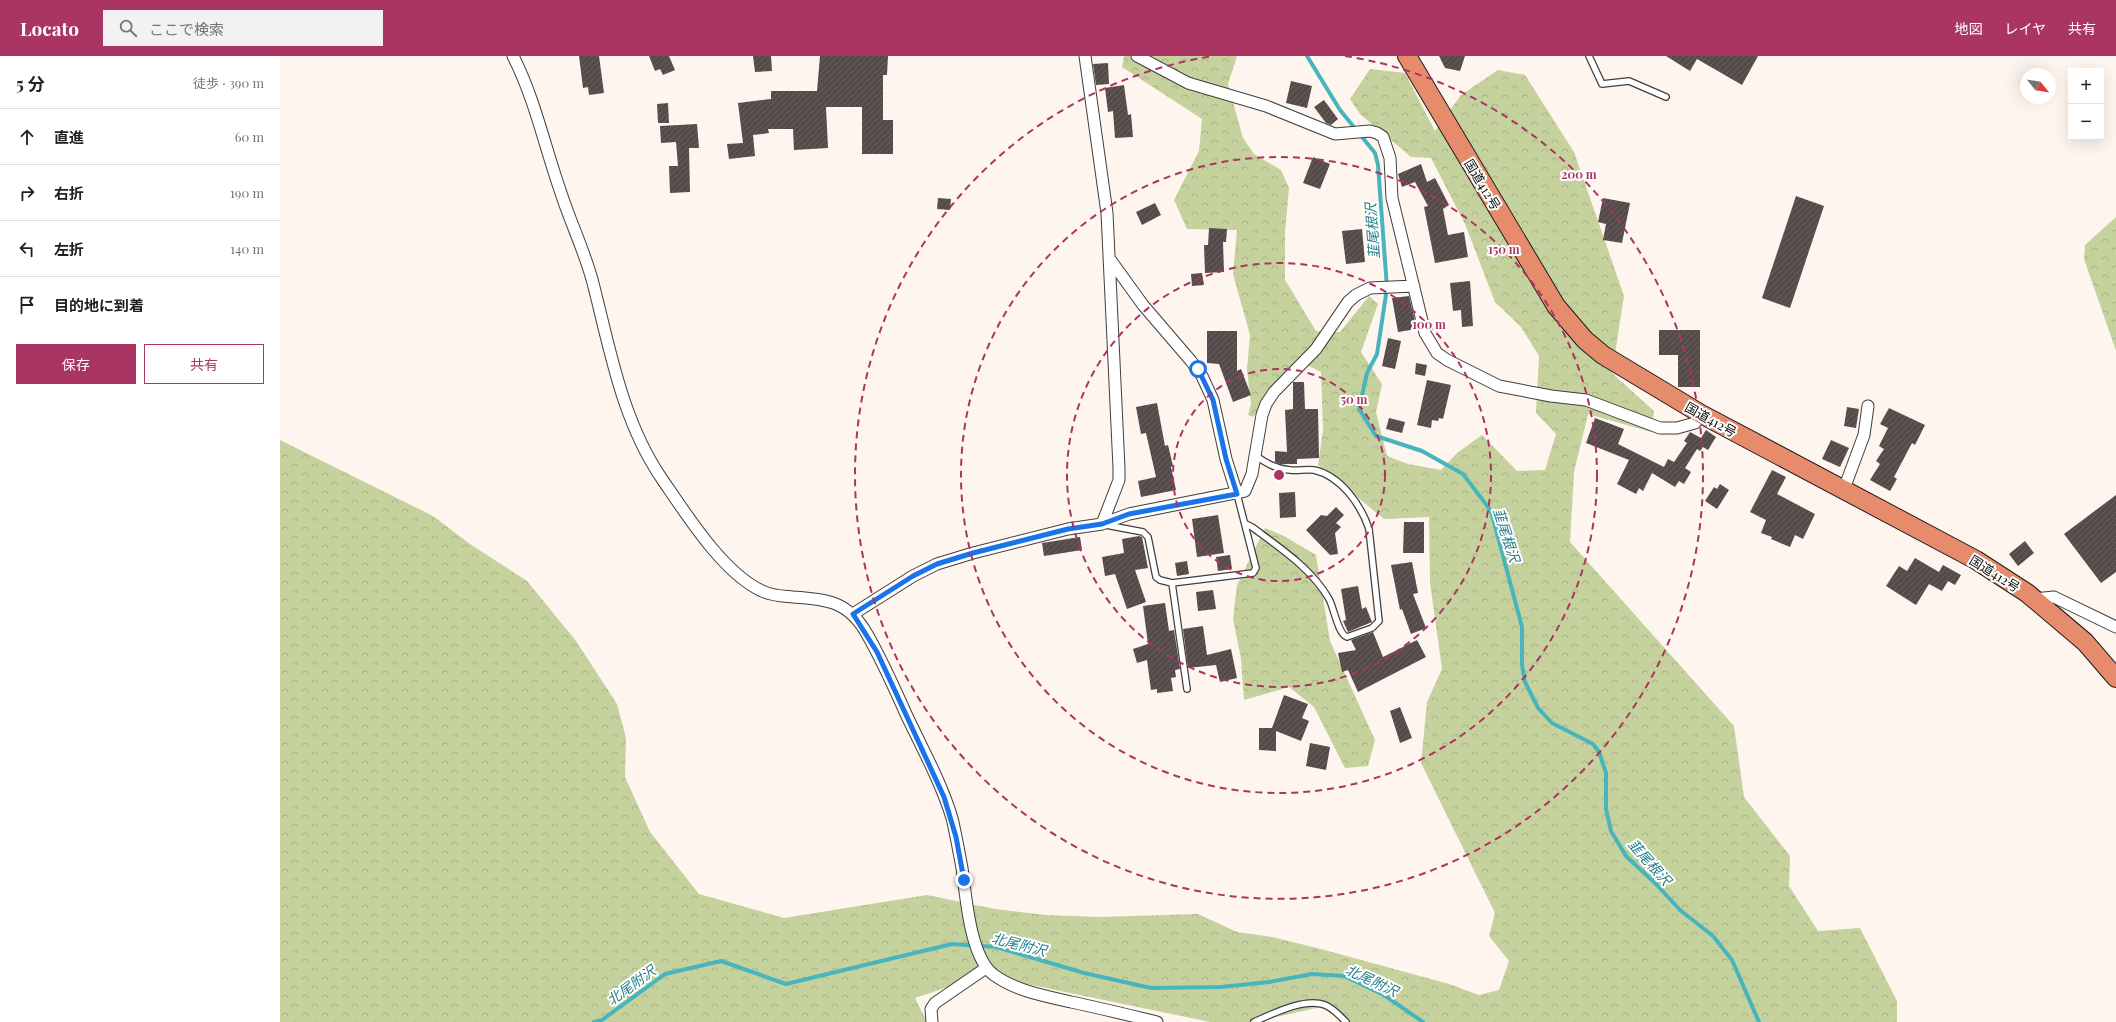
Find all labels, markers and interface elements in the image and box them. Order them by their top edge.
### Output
search box [103,10,383,46]
text: Locato [20,15,79,41]
icon: search [117,17,139,39]
text: ここで検索 [149,19,224,39]
text: 地図 [1954,19,1982,38]
text: レイヤ [2004,19,2046,38]
text: 共有 [2068,19,2096,38]
north arrow [2020,68,2056,104]
map controls [2068,68,2104,140]
button: + [2068,68,2104,104]
text: 5 分 [16,72,45,94]
text: 徒歩 · 390 m [193,74,264,91]
button: − [2068,104,2104,140]
icon: ahead [16,126,38,148]
text: 直進 [54,127,84,147]
text: 60 m [235,128,264,145]
street label: 国道412号 [1461,155,1505,213]
text: 200 m [1561,166,1597,182]
icon: right [16,182,38,204]
text: 右折 [54,183,84,203]
text: 190 m [230,184,264,201]
water label: 韮尾根沢 [1360,200,1383,260]
icon: left [16,238,38,260]
text: 左折 [54,239,84,259]
text: 140 m [230,240,264,257]
text: 150 m [1488,241,1520,257]
icon: arrive [16,294,38,316]
text: 目的地に到着 [54,295,144,315]
text: 100 m [1412,316,1446,332]
button: 保存 [16,344,136,384]
button: 共有 [144,344,264,384]
route start [1189,360,1207,378]
text: 50 m [1341,391,1368,407]
street label: 国道412号 [1682,398,1740,440]
centre of rings [1272,468,1286,482]
water label: 韮尾根沢 [1489,505,1525,566]
street label: 国道412号 [1967,551,2023,595]
water label: 韮尾根沢 [1624,835,1677,891]
route end [955,871,973,889]
water label: 北尾附沢 [990,928,1050,960]
water label: 北尾附沢 [603,960,661,1009]
water label: 北尾附沢 [1343,960,1403,1001]

